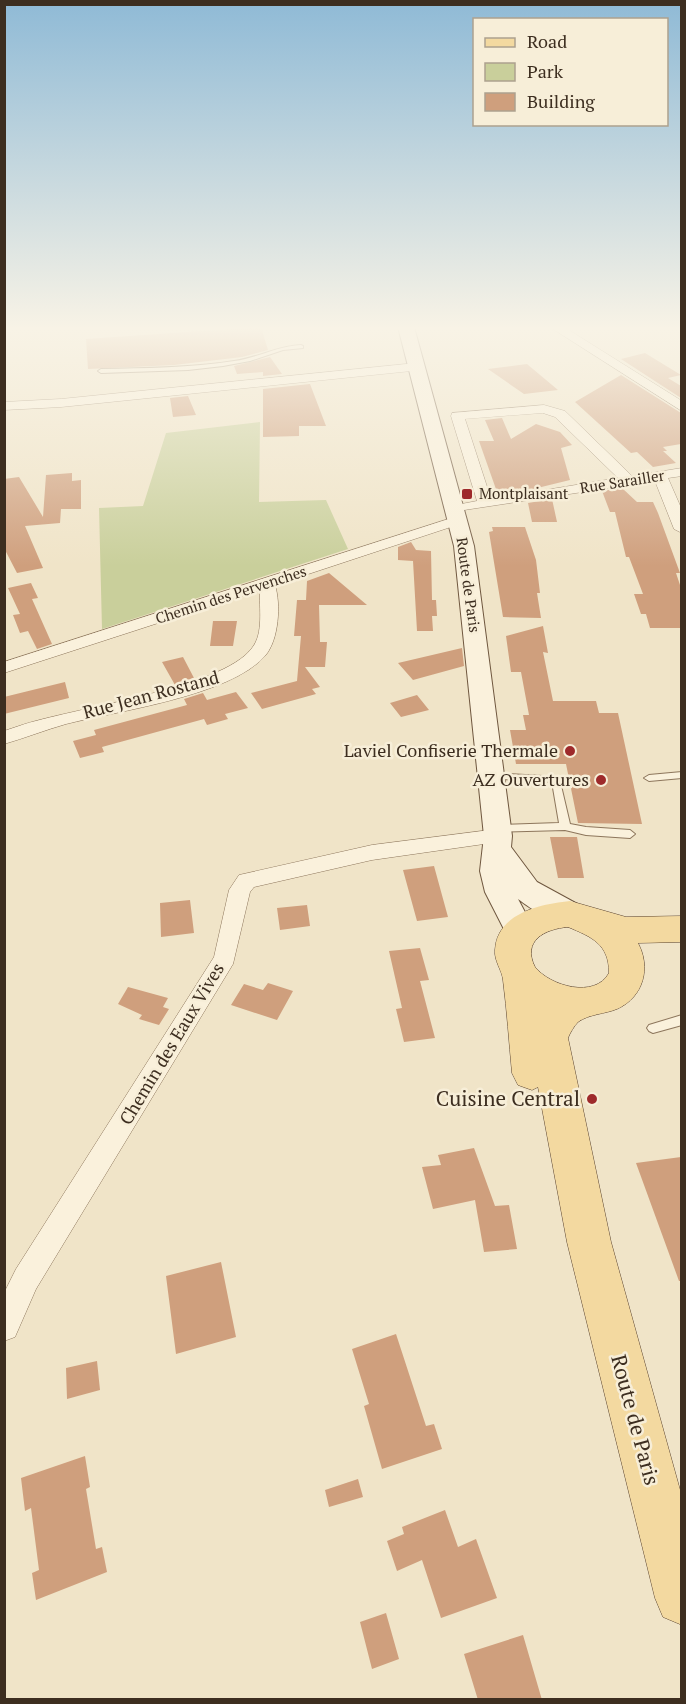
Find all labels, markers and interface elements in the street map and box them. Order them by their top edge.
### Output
legend [473,18,668,126]
text: Road [527,29,567,53]
text: Park [527,59,564,83]
text: Building [527,89,595,113]
street label: Rue Sarailler [578,464,666,498]
place label: Montplaisant [479,483,569,503]
marker: Montplaisant [460,487,474,501]
street label: Route de Paris [452,536,486,634]
street label: Chemin des Pervenches [153,560,309,628]
street label: Rue Jean Rostand [80,664,221,724]
place label: Laviel Confiserie Thermale [344,738,558,762]
marker: Laviel Confiserie Thermale [563,744,577,758]
place label: AZ Ouvertures [473,767,589,791]
marker: AZ Ouvertures [594,773,608,787]
street label: Chemin des Eaux Vives [113,958,229,1129]
place label: Cuisine Central [436,1084,580,1112]
marker: Cuisine Central [585,1092,599,1106]
street label: Route de Paris [605,1351,667,1488]

